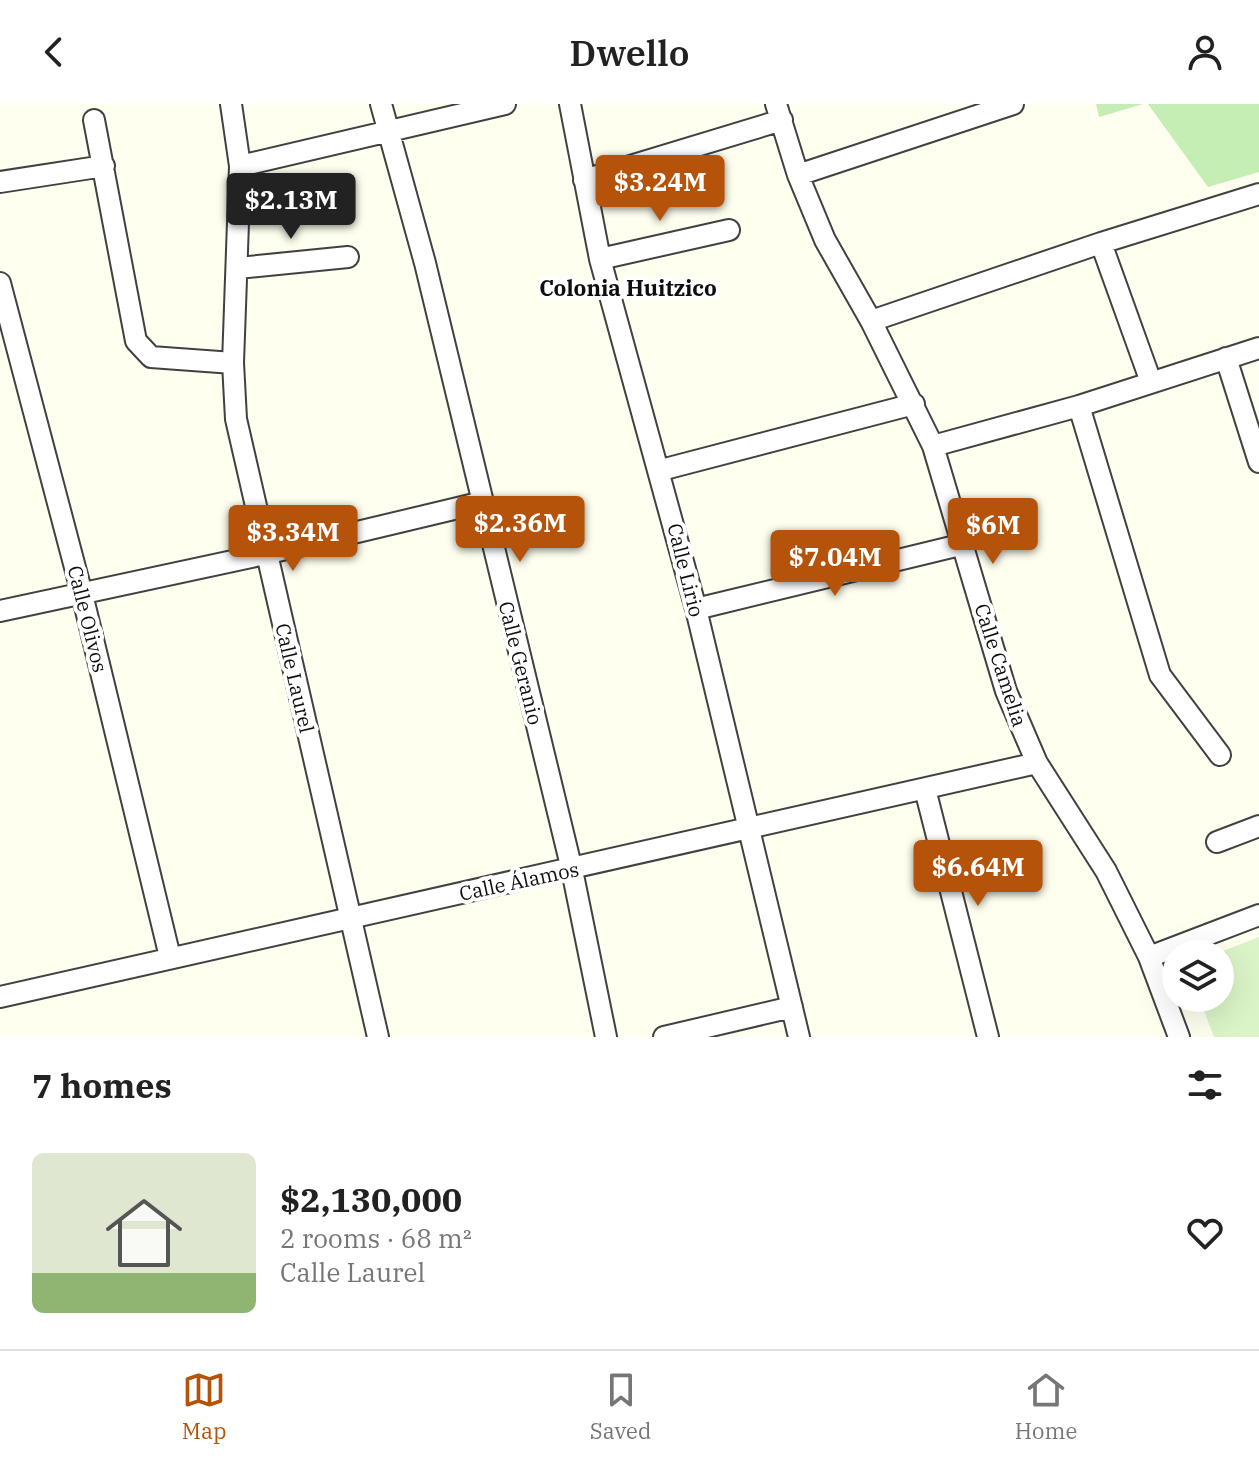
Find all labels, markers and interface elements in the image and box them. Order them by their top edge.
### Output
text: Dwello [570,29,689,76]
icon: back [32,30,76,74]
icon: person [1183,30,1227,74]
pin: $3.24M [595,155,725,223]
text: $3.24M [614,164,706,198]
pin: $2.13M [226,173,356,241]
text: $2.13M [245,182,337,216]
district label: Colonia Huitzico [539,273,717,302]
pin: $2.36M [455,496,585,564]
pin: $6M [954,498,1032,566]
pin: $3.34M [228,505,358,573]
text: $2.36M [474,505,566,539]
text: $6M [966,507,1020,541]
text: $3.34M [247,514,339,548]
street label: Calle Lirio [661,520,711,620]
pin: $7.04M [770,530,900,598]
text: $7.04M [789,539,881,573]
street label: Calle Olivos [62,563,114,675]
street label: Calle Geranio [493,598,549,728]
street label: Calle Camelia [968,600,1034,730]
street label: Calle Laurel [269,621,321,735]
pin: $6.64M [913,840,1043,908]
text: $6.64M [932,849,1024,883]
street label: Calle Álamos [457,855,581,907]
map controls [1162,940,1234,1012]
button: layers [1162,940,1234,1012]
text: 7 homes [32,1063,172,1107]
icon: filters [1183,1063,1227,1107]
text: $2,130,000 [280,1177,462,1221]
icon: home [96,1185,192,1281]
icon: heart [1183,1211,1227,1255]
text: 2 rooms · 68 m² [280,1221,472,1255]
text: Calle Laurel [280,1255,425,1289]
tab: Map [182,1368,226,1445]
tab: Saved [590,1368,651,1445]
tab: Home [1015,1368,1077,1445]

